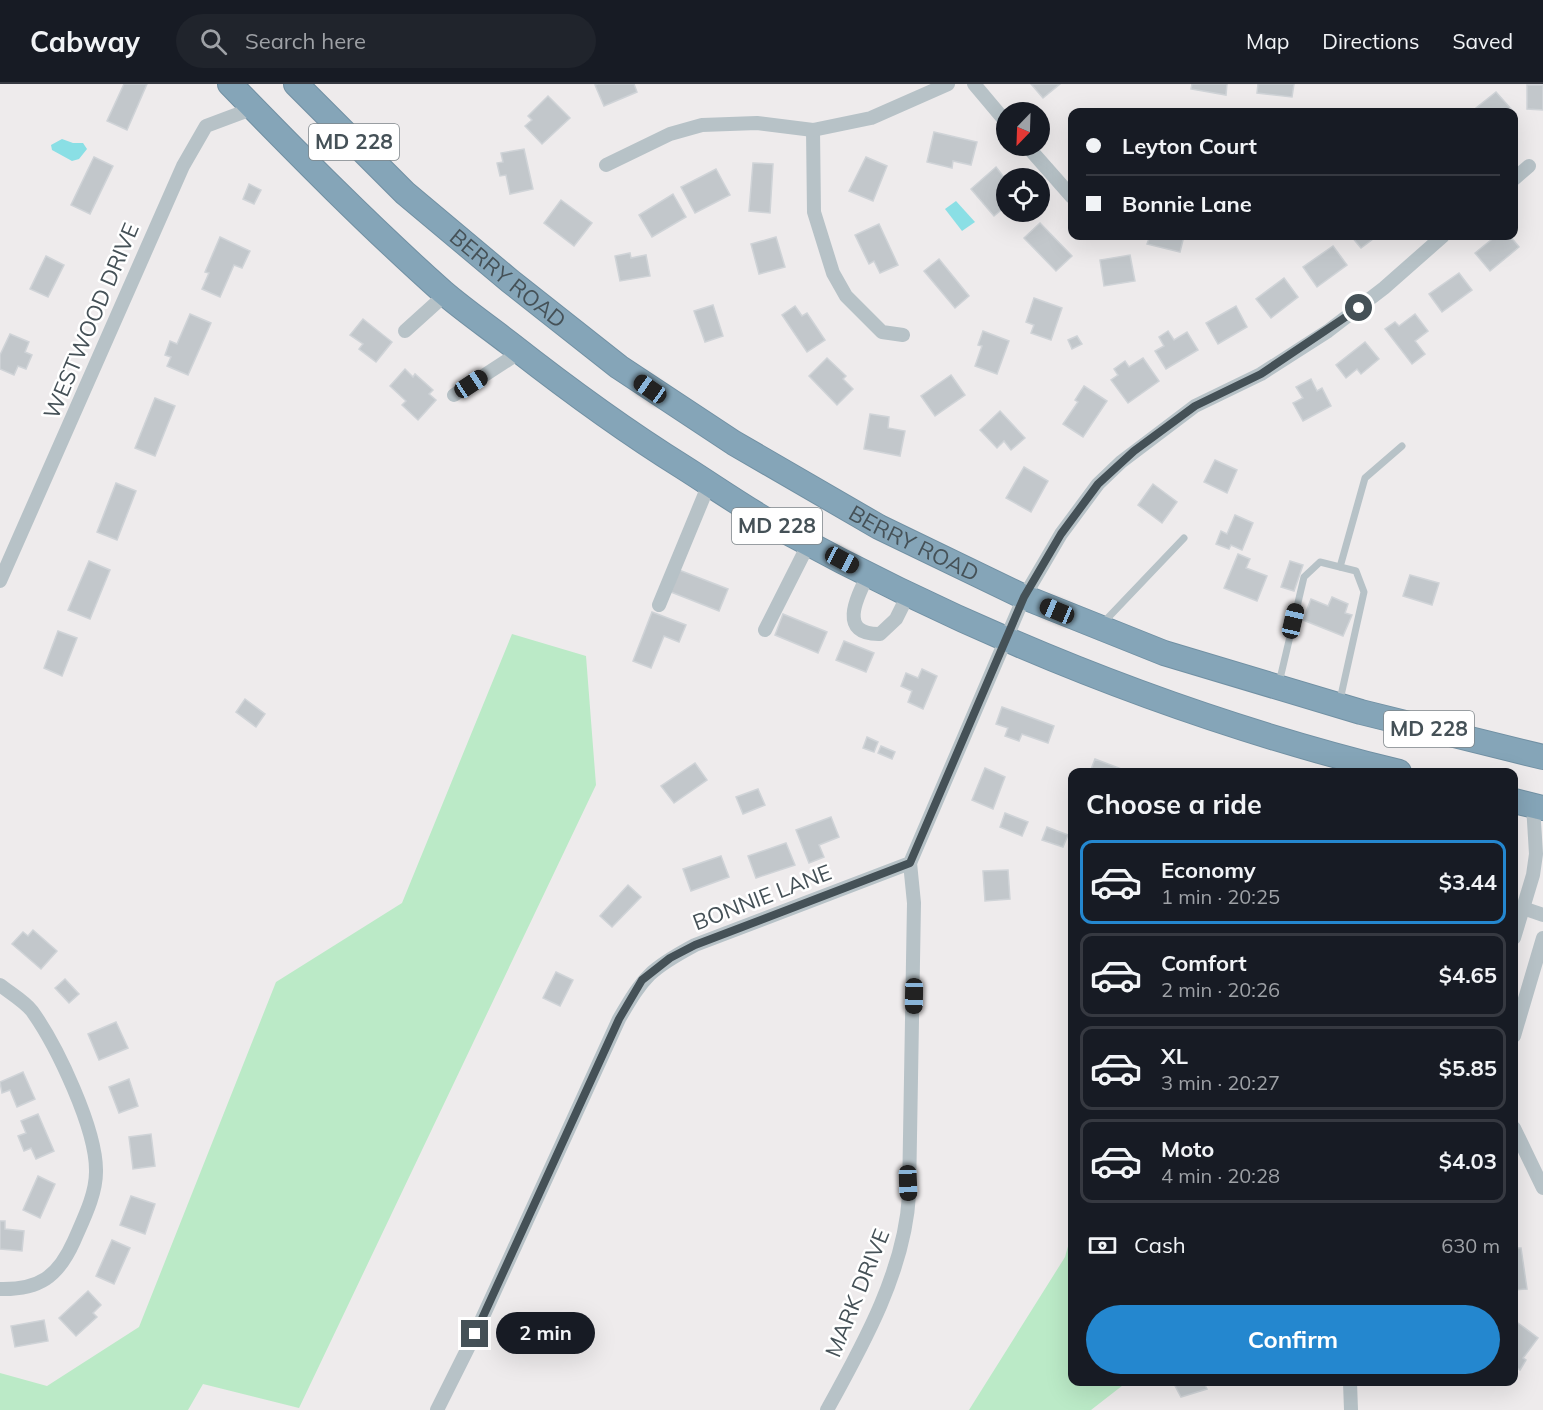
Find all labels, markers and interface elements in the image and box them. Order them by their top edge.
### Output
search box [176,14,596,68]
text: Cabway [30,24,140,59]
icon: search [197,25,230,58]
text: Search here [245,27,366,55]
text: Map [1246,28,1289,54]
text: Directions [1322,28,1419,54]
text: Saved [1452,28,1513,54]
north arrow [996,102,1050,156]
map controls [996,102,1050,222]
road number: MD 228 [309,124,399,160]
text: Leyton Court [1122,132,1257,160]
button: locate [996,168,1050,222]
text: Bonnie Lane [1122,190,1252,218]
street label: WESTWOOD DRIVE [37,219,145,423]
street label: BERRY ROAD [444,223,572,334]
route start [1345,294,1372,321]
car [451,367,491,401]
car [630,371,670,407]
street label: BERRY ROAD [844,499,984,587]
road number: MD 228 [732,508,822,544]
car [822,544,862,576]
car [1037,596,1077,626]
car [1280,601,1306,641]
road number: MD 228 [1384,711,1474,747]
text: Choose a ride [1086,787,1262,821]
icon: car [1089,855,1143,909]
text: Economy [1161,856,1256,884]
street label: BONNIE LANE [689,858,835,936]
text: $3.44 [1439,868,1497,896]
text: 1 min · 20:25 [1161,884,1280,909]
icon: car [1089,948,1143,1002]
text: Comfort [1161,949,1247,977]
text: $4.65 [1439,961,1497,989]
text: 2 min · 20:26 [1161,977,1280,1002]
car [905,978,923,1014]
icon: car [1089,1041,1143,1095]
text: XL [1161,1042,1188,1070]
text: $5.85 [1439,1054,1497,1082]
text: 3 min · 20:27 [1161,1070,1280,1095]
icon: car [1089,1134,1143,1188]
text: Moto [1161,1135,1214,1163]
text: $4.03 [1439,1147,1497,1175]
text: 4 min · 20:28 [1161,1163,1280,1188]
car [898,1165,918,1201]
street label: MARK DRIVE [819,1225,895,1361]
icon: cash [1086,1229,1119,1262]
text: Cash [1134,1231,1186,1259]
text: 630 m [1441,1233,1500,1258]
button: Confirm [1086,1305,1500,1374]
callout: 2 min [496,1313,595,1355]
route end [461,1320,488,1347]
text: 2 min [519,1320,572,1345]

